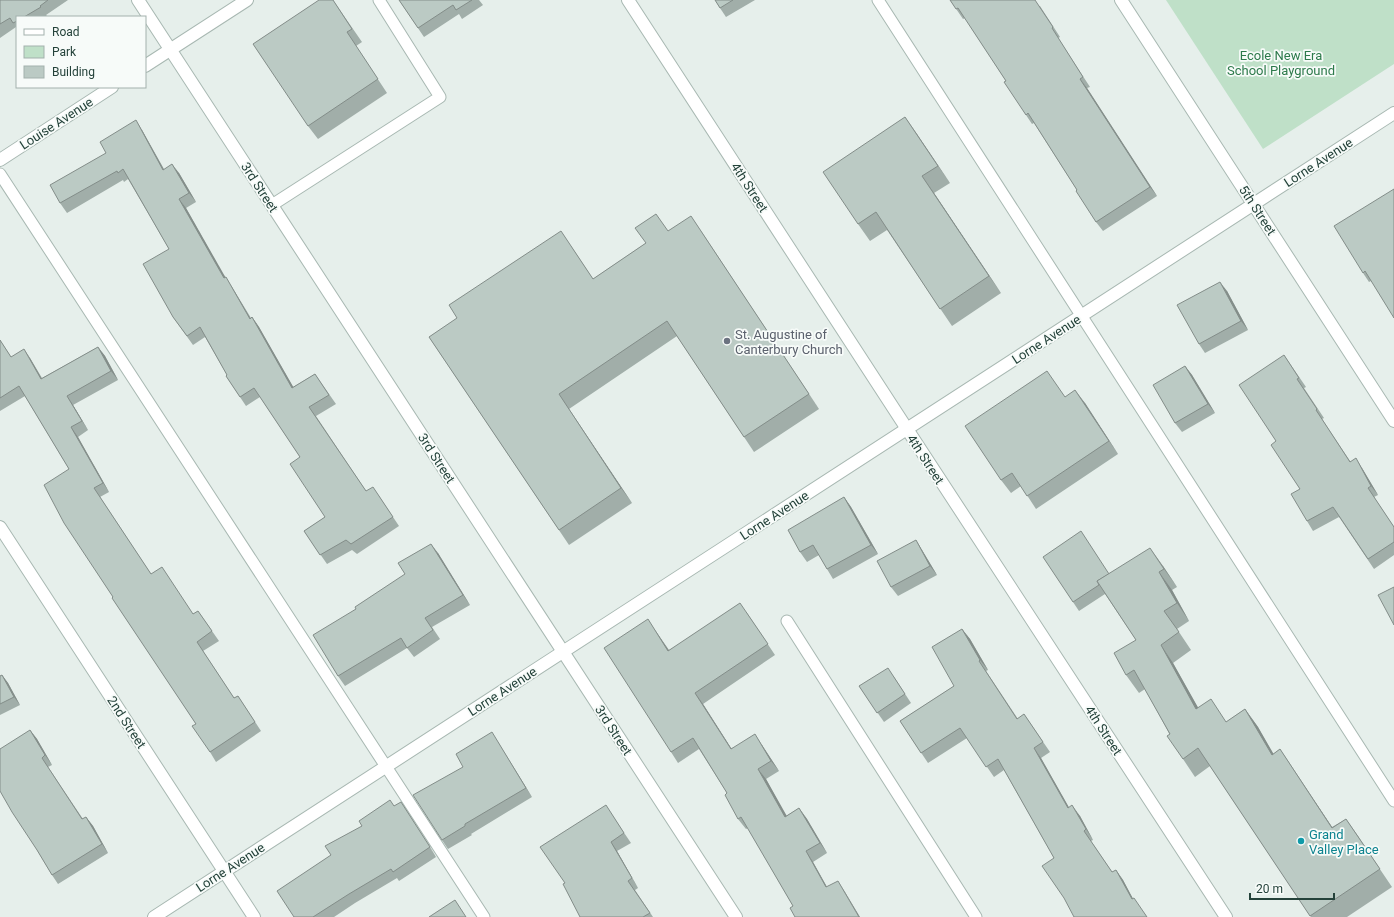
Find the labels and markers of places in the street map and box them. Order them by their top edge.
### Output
place label: St. Augustine of Canterbury Church [735,327,843,357]
marker: St. Augustine of Canterbury Church [722,336,732,346]
place label: Grand Valley Place [1309,827,1379,857]
marker: Grand Valley Place [1296,836,1306,846]

